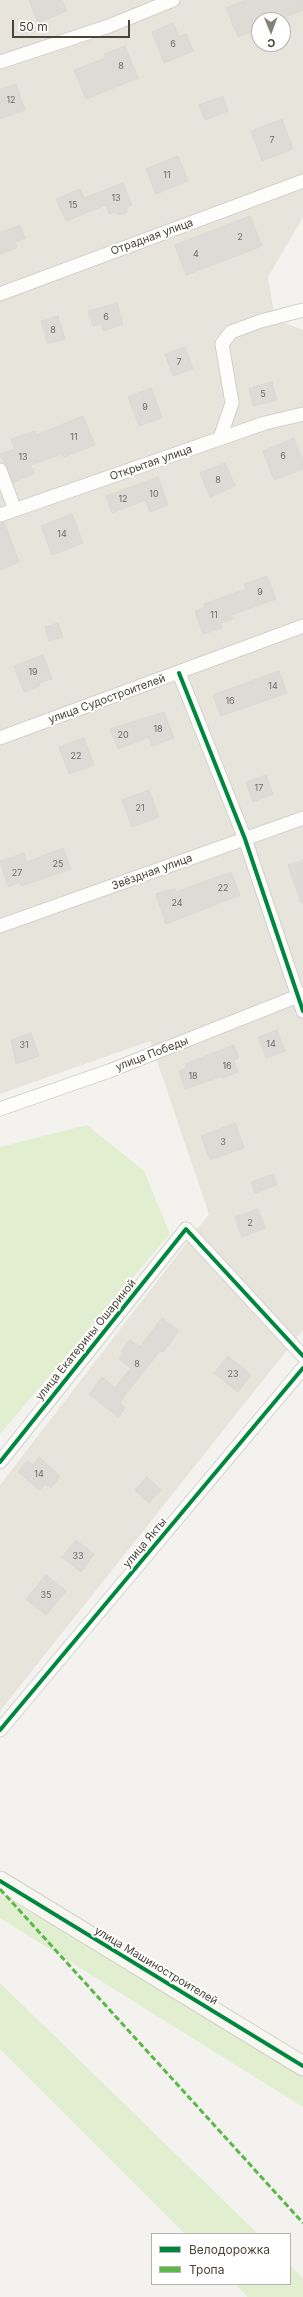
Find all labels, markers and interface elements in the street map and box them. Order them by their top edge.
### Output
scale bar [14,12,132,38]
north arrow [251,12,291,52]
text: 50 m [19,19,48,34]
text: С [267,36,275,50]
house number: 6 [170,39,176,49]
house number: 8 [118,61,124,71]
house number: 12 [6,95,16,105]
house number: 7 [269,135,275,145]
house number: 11 [163,170,171,180]
house number: 13 [111,193,121,203]
house number: 15 [68,200,78,210]
street label: Отрадная улица [109,216,195,258]
house number: 2 [237,232,243,242]
house number: 4 [193,249,199,259]
house number: 6 [103,312,109,322]
house number: 8 [50,325,56,335]
house number: 7 [176,357,182,367]
house number: 5 [260,389,266,399]
house number: 9 [142,402,148,412]
house number: 11 [70,432,78,442]
street label: Открытая улица [108,443,194,483]
house number: 6 [280,451,286,461]
house number: 13 [18,452,28,462]
house number: 8 [215,475,221,485]
house number: 10 [149,489,159,499]
house number: 12 [118,494,128,504]
house number: 14 [57,529,67,539]
house number: 9 [257,587,263,597]
house number: 11 [210,610,218,620]
house number: 19 [28,667,38,677]
street label: улица Судостроителей [47,672,167,726]
house number: 14 [268,681,278,691]
house number: 16 [225,696,235,706]
house number: 18 [153,724,163,734]
house number: 20 [117,730,129,740]
house number: 22 [71,751,81,761]
house number: 17 [255,783,263,793]
house number: 21 [135,803,145,813]
street label: Звёздная улица [110,851,194,893]
house number: 25 [53,859,63,869]
house number: 27 [12,868,22,878]
house number: 22 [218,883,228,893]
house number: 24 [171,898,183,908]
street label: улица Победы [114,1034,190,1074]
house number: 14 [266,1039,276,1049]
house number: 31 [19,1040,29,1050]
house number: 16 [222,1061,232,1071]
house number: 18 [188,1071,198,1081]
house number: 3 [220,1137,226,1147]
house number: 2 [247,1218,253,1228]
street label: улица Екатерины Ошариной [33,1277,139,1403]
house number: 8 [134,1359,140,1369]
house number: 23 [227,1369,239,1379]
house number: 14 [34,1469,44,1479]
street label: улица Якты [120,1515,170,1571]
house number: 33 [72,1551,84,1561]
house number: 35 [40,1590,52,1600]
street label: улица Машиностроителей [92,1924,220,2008]
legend [151,2233,291,2285]
text: Велодорожка [189,2242,270,2257]
text: Тропа [189,2262,224,2277]

